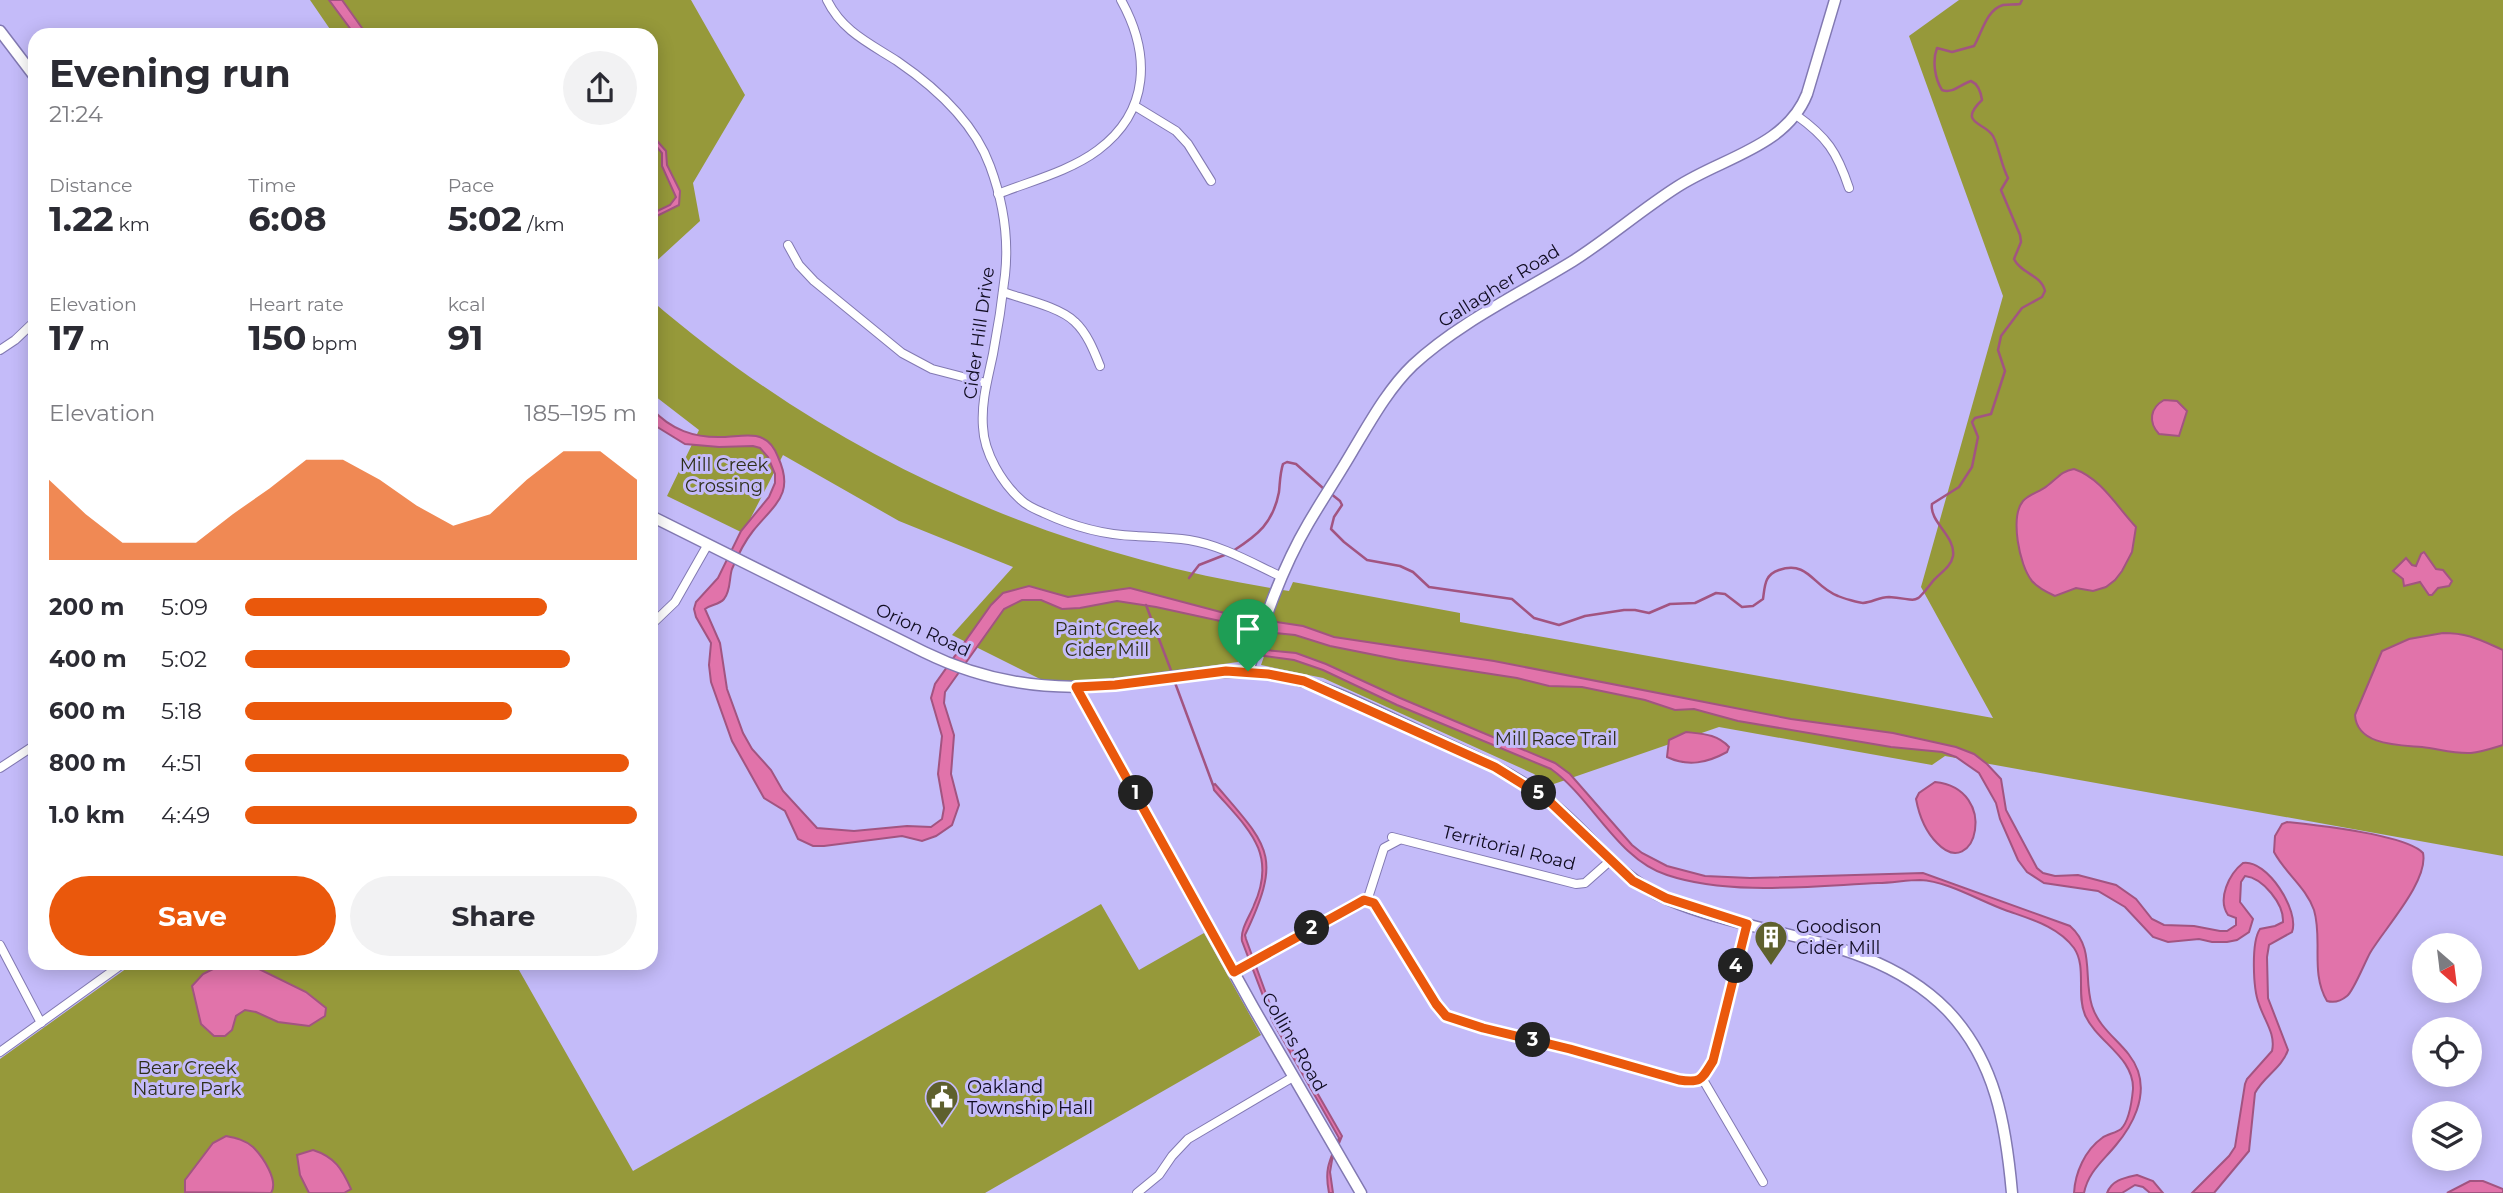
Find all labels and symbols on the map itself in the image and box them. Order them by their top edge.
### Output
street label: Gallagher Road [1434,240,1564,332]
street label: Cider Hill Drive [959,265,999,401]
park label: Mill Creek Crossing [680,454,769,497]
street label: Orion Road [872,598,974,662]
pin [1218,599,1278,671]
park label: Paint Creek Cider Mill [1055,618,1160,661]
park label: Mill Race Trail [1495,728,1617,750]
pin: 1 [1118,776,1154,810]
pin: 5 [1522,776,1556,810]
street label: Territorial Road [1440,821,1578,875]
pin: 2 [1294,911,1330,946]
place label: Goodison Cider Mill [1796,916,1882,959]
building icon: Goodison Cider Mill [1752,918,1790,967]
north arrow [2412,933,2482,1003]
pin: 4 [1718,948,1754,984]
street label: Collins Road [1257,988,1331,1096]
pin: 3 [1516,1023,1550,1058]
park label: Bear Creek Nature Park [133,1057,241,1100]
place label: Oakland Township Hall [967,1076,1093,1119]
public building icon: Oakland Township Hall [923,1078,961,1127]

